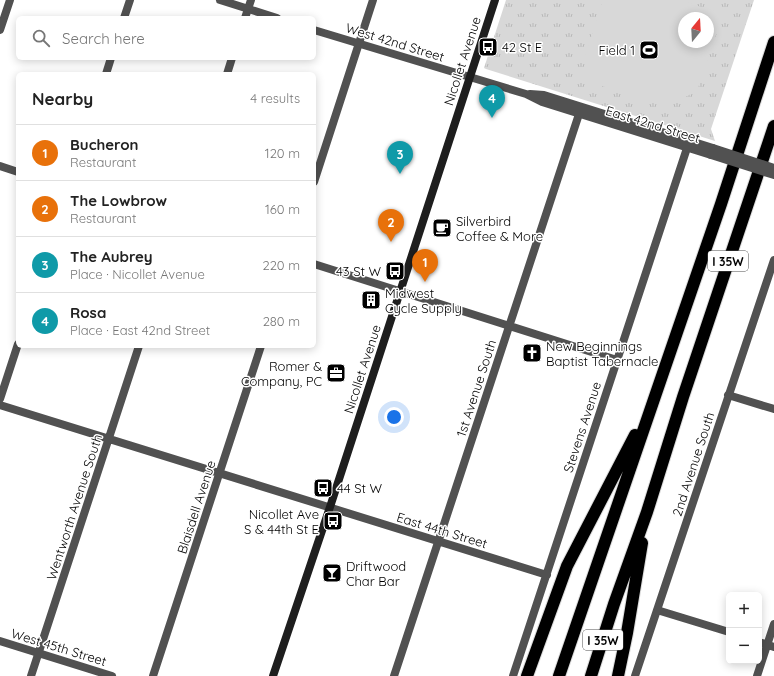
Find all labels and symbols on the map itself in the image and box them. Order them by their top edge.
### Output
north arrow [678,12,714,48]
street label: Nicollet Avenue [440,15,484,107]
street label: West 42nd Street [344,19,446,65]
bus stop icon: 42 St E [477,36,499,58]
place label: 42 St E [502,39,542,55]
sports icon: Field 1 [638,39,660,61]
place label: Field 1 [598,42,635,58]
pin: 4 [479,85,505,118]
street label: East 42nd Street [604,102,702,146]
pin: 3 [387,141,413,174]
pin: 2 [378,209,404,242]
place label: Silverbird Coffee & More [456,213,543,244]
cafe icon: Silverbird Coffee & More [431,217,453,239]
pin: 1 [412,249,438,282]
road number: I 35W [708,251,748,271]
bus stop icon: 43 St W [384,260,406,282]
place label: 43 St W [336,263,381,279]
place label: Midwest Cycle Supply [385,285,462,316]
building icon: Midwest Cycle Supply [360,289,382,311]
street label: Nicollet Avenue [340,323,384,415]
street label: 1st Avenue South [453,337,499,439]
place label: New Beginnings Baptist Tabernacle [546,338,658,369]
church icon: New Beginnings Baptist Tabernacle [521,342,543,364]
place label: Romer & Company, PC [241,358,322,389]
office icon: Romer & Company, PC [325,362,347,384]
street label: Stevens Avenue [560,379,604,475]
your location [384,407,404,427]
street label: 2nd Avenue South [669,410,717,518]
street label: Wentworth Avenue South [43,432,105,582]
street label: Blaisdell Avenue [173,458,219,556]
bus stop icon: 44 St W [312,477,334,499]
place label: 44 St W [337,480,383,496]
place label: Nicollet Ave S & 44th St E [244,506,319,537]
street label: East 44th Street [395,509,489,551]
bus stop icon: Nicollet Ave S & 44th St E [322,510,344,532]
place label: Driftwood Char Bar [346,558,406,589]
bar icon: Driftwood Char Bar [321,562,343,584]
street label: West 45th Street [9,625,109,669]
road number: I 35W [583,630,623,650]

